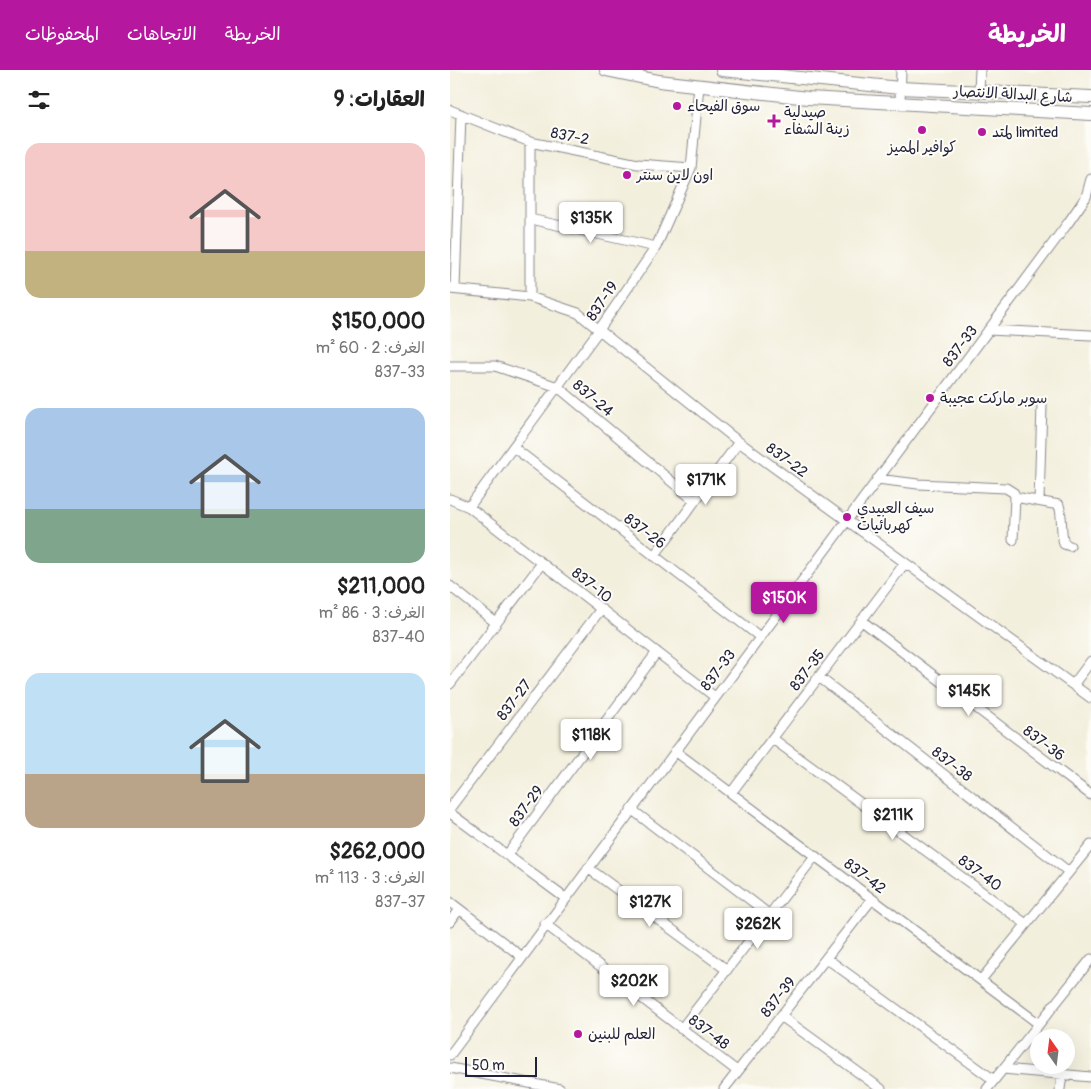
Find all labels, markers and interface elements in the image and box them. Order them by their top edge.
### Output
text: الخريطة [988,20,1066,49]
text: المحفوظات [25,23,99,46]
text: الاتجاهات [127,23,197,46]
text: الخريطة [225,23,281,46]
street label: شارع البدالة الانتصار [952,82,1073,107]
icon: filters [25,86,53,114]
text: العقارات: 9 [334,86,425,113]
place label: سوق الفيحاء [687,97,760,116]
marker: سوق الفيحاء [671,100,683,112]
place label: صيدلية زينة الشفاء [784,103,850,139]
marker: صيدلية زينة الشفاء [768,115,780,127]
street label: 837-2 [549,123,591,150]
place label: لمتد limited [992,123,1058,142]
marker: كوافير المميز [916,124,928,136]
marker: لمتد limited [976,126,988,138]
place label: كوافير المميز [886,138,956,157]
place label: اون لاين سنتر [635,166,713,185]
marker: اون لاين سنتر [621,169,633,181]
icon: home [180,176,270,266]
pin: $135K [556,202,626,244]
text: $135K [570,208,612,228]
street label: 837-19 [582,278,623,325]
text: $150,000 [331,308,425,335]
street label: 837-33 [939,322,982,371]
text: الغرف: 2 · 60 m² [316,338,425,358]
text: 837-33 [375,362,425,382]
street label: 837-24 [568,376,617,421]
place label: سوبر ماركت عجيبة [940,389,1047,408]
marker: سوبر ماركت عجيبة [924,392,936,404]
street label: 837-22 [762,439,811,482]
icon: home [180,441,270,531]
pin: $171K [671,464,741,506]
text: $171K [686,470,726,490]
place label: سيف العبيدي كهربائيات [857,499,934,535]
street label: 837-26 [620,510,669,553]
marker: سيف العبيدي كهربائيات [841,511,853,523]
street label: 837-10 [568,564,616,607]
text: $211,000 [337,573,425,600]
pin: $150K [749,582,819,624]
text: $150K [762,588,806,608]
text: الغرف: 3 · 86 m² [319,603,425,623]
text: 837-40 [373,627,425,647]
street label: 837-33 [697,646,740,695]
street label: 837-35 [786,646,829,695]
pin: $145K [934,674,1004,717]
street label: 837-27 [493,676,536,725]
text: $145K [948,681,990,701]
icon: home [180,706,270,796]
pin: $118K [556,718,626,761]
street label: 837-36 [1019,722,1068,765]
text: $118K [572,725,610,745]
street label: 837-38 [928,743,976,786]
street label: 837-29 [505,782,548,831]
pin: $211K [858,798,928,841]
text: $211K [873,805,913,825]
text: $262,000 [330,838,425,865]
street label: 837-40 [954,851,1005,896]
street label: 837-42 [840,855,889,898]
text: الغرف: 3 · 113 m² [315,868,425,888]
pin: $127K [615,886,685,928]
text: 837-37 [375,892,425,912]
text: $127K [629,892,671,912]
pin: $262K [723,908,793,950]
text: $262K [735,914,781,934]
pin: $202K [599,964,669,1007]
text: $202K [610,971,658,991]
street label: 837-39 [757,973,800,1021]
street label: 837-48 [684,1011,733,1054]
place label: العلم للبنين [588,1025,655,1046]
marker: العلم للبنين [572,1028,584,1040]
north arrow [1030,1029,1075,1074]
map controls [1030,1029,1075,1074]
scale bar [465,1054,538,1077]
text: 50 m [472,1057,505,1074]

